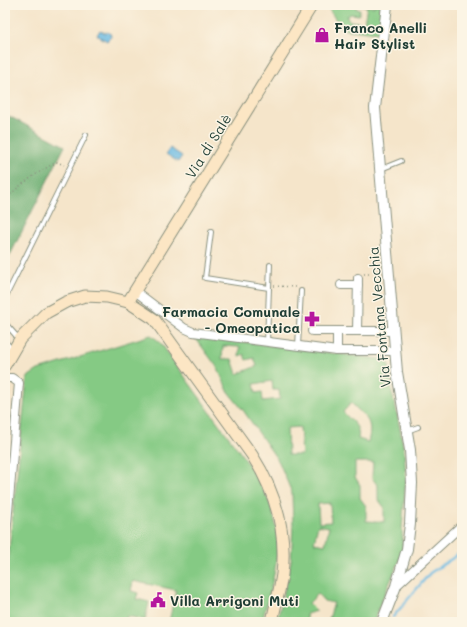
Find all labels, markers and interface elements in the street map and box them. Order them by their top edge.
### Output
place label: Franco Anelli Hair Stylist [334,18,427,53]
shop icon: Franco Anelli Hair Stylist [313,26,331,44]
street label: Via di Salè [181,110,235,182]
street label: Via Fontana Vecchia [363,246,395,388]
place label: Farmacia Comunale - Omeopatica [162,302,300,337]
pharmacy icon: Farmacia Comunale - Omeopatica [303,310,321,328]
public building icon: Villa Arrigoni Muti [149,591,167,609]
place label: Villa Arrigoni Muti [170,591,299,610]

